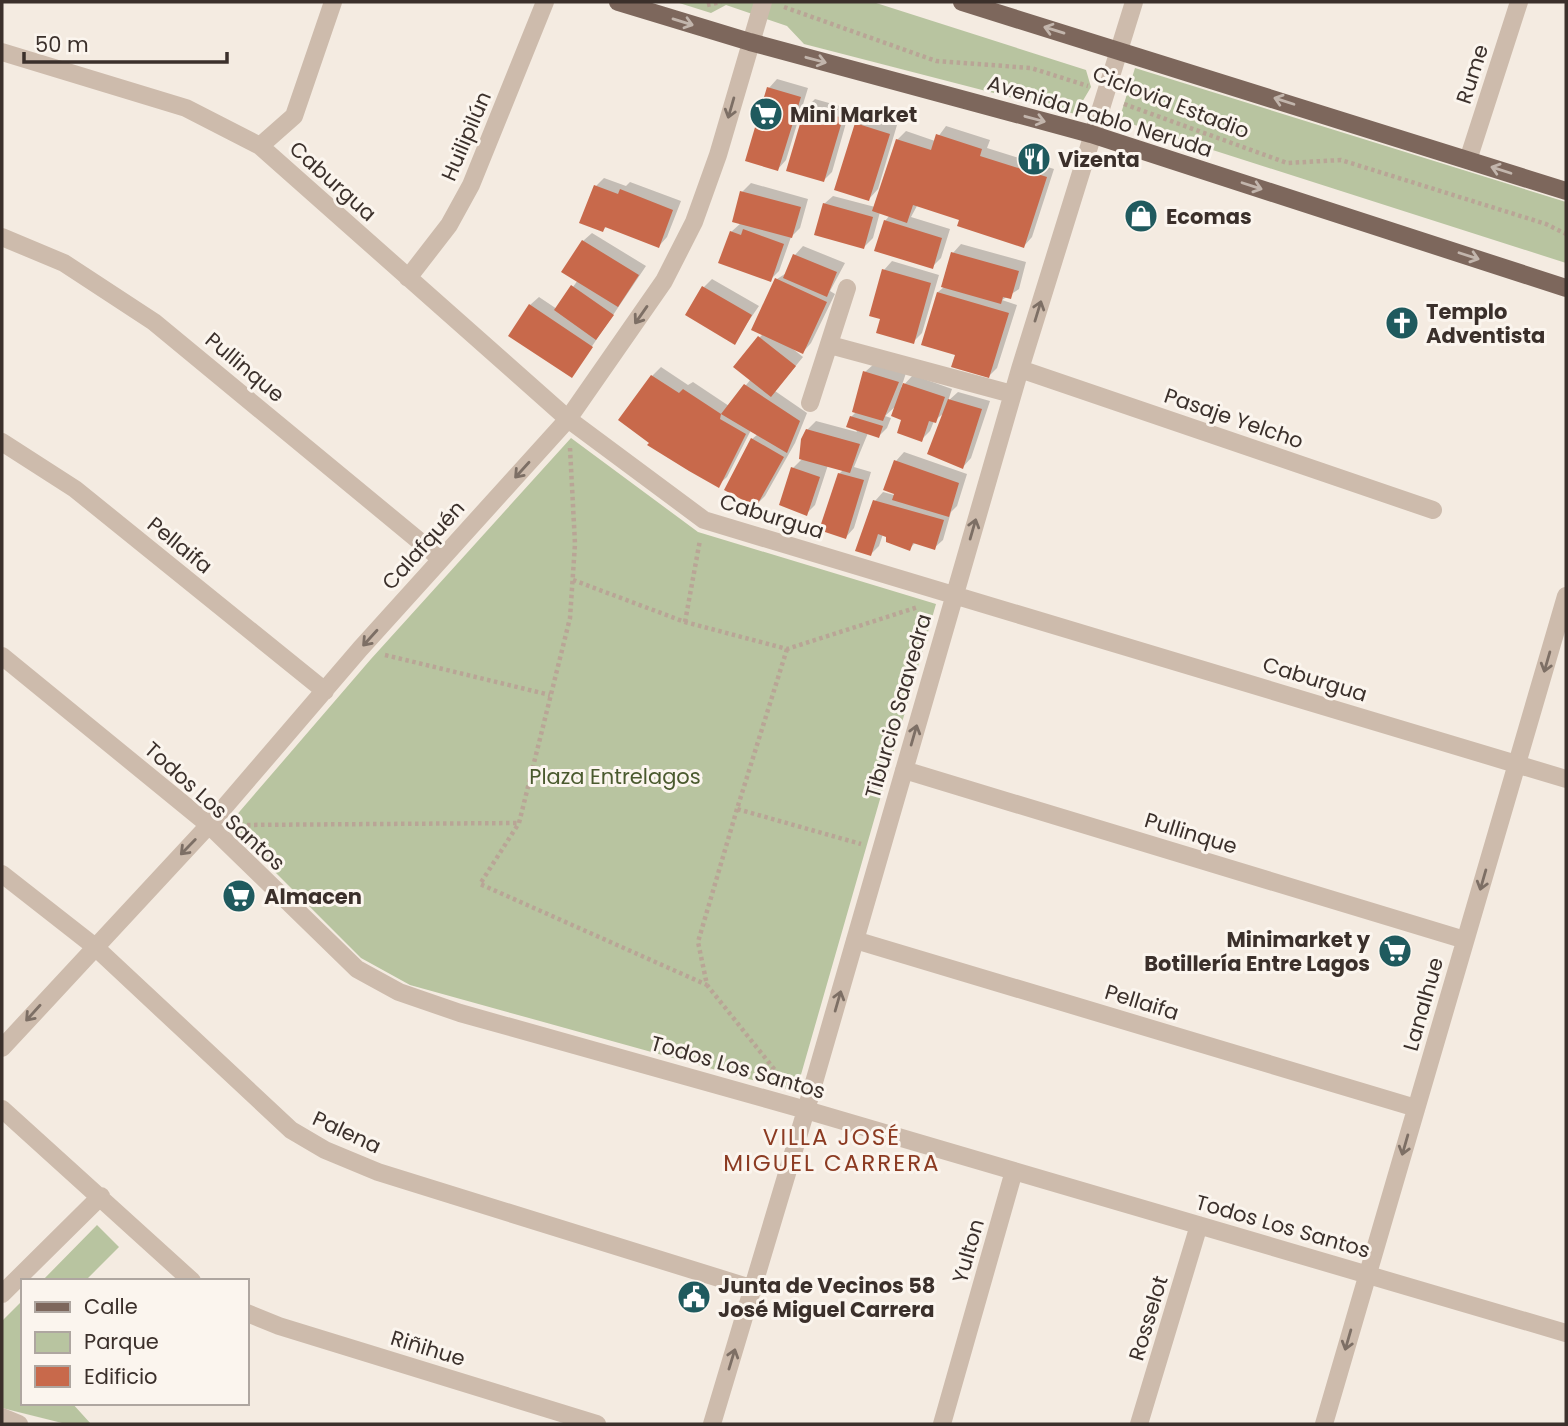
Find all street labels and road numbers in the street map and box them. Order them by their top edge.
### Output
street label: Rume [1449,41,1495,107]
street label: Ciclovia Estadio [1088,59,1254,145]
street label: Avenida Pablo Neruda [984,68,1216,164]
street label: Huilipilún [434,87,498,185]
street label: Caburgua [283,134,383,228]
street label: Pullinque [199,325,291,409]
street label: Pasaje Yelcho [1161,381,1307,455]
street label: Caburgua [716,486,828,546]
street label: Calafquén [375,494,471,596]
street label: Pellaifa [141,510,219,580]
street label: Tiburcio Saavedra [858,610,938,802]
street label: Caburgua [1259,649,1371,709]
street label: Todos Los Santos [138,735,292,877]
street label: Pullinque [1141,805,1241,861]
street label: Lanalhue [1396,954,1450,1054]
street label: Pellaifa [1101,977,1183,1027]
street label: Todos Los Santos [647,1028,829,1106]
street label: Palena [308,1104,386,1160]
street label: Todos Los Santos [1192,1187,1374,1265]
street label: Yulton [945,1216,991,1286]
street label: Rosselot [1121,1272,1175,1364]
street label: Riñihue [387,1323,469,1373]

